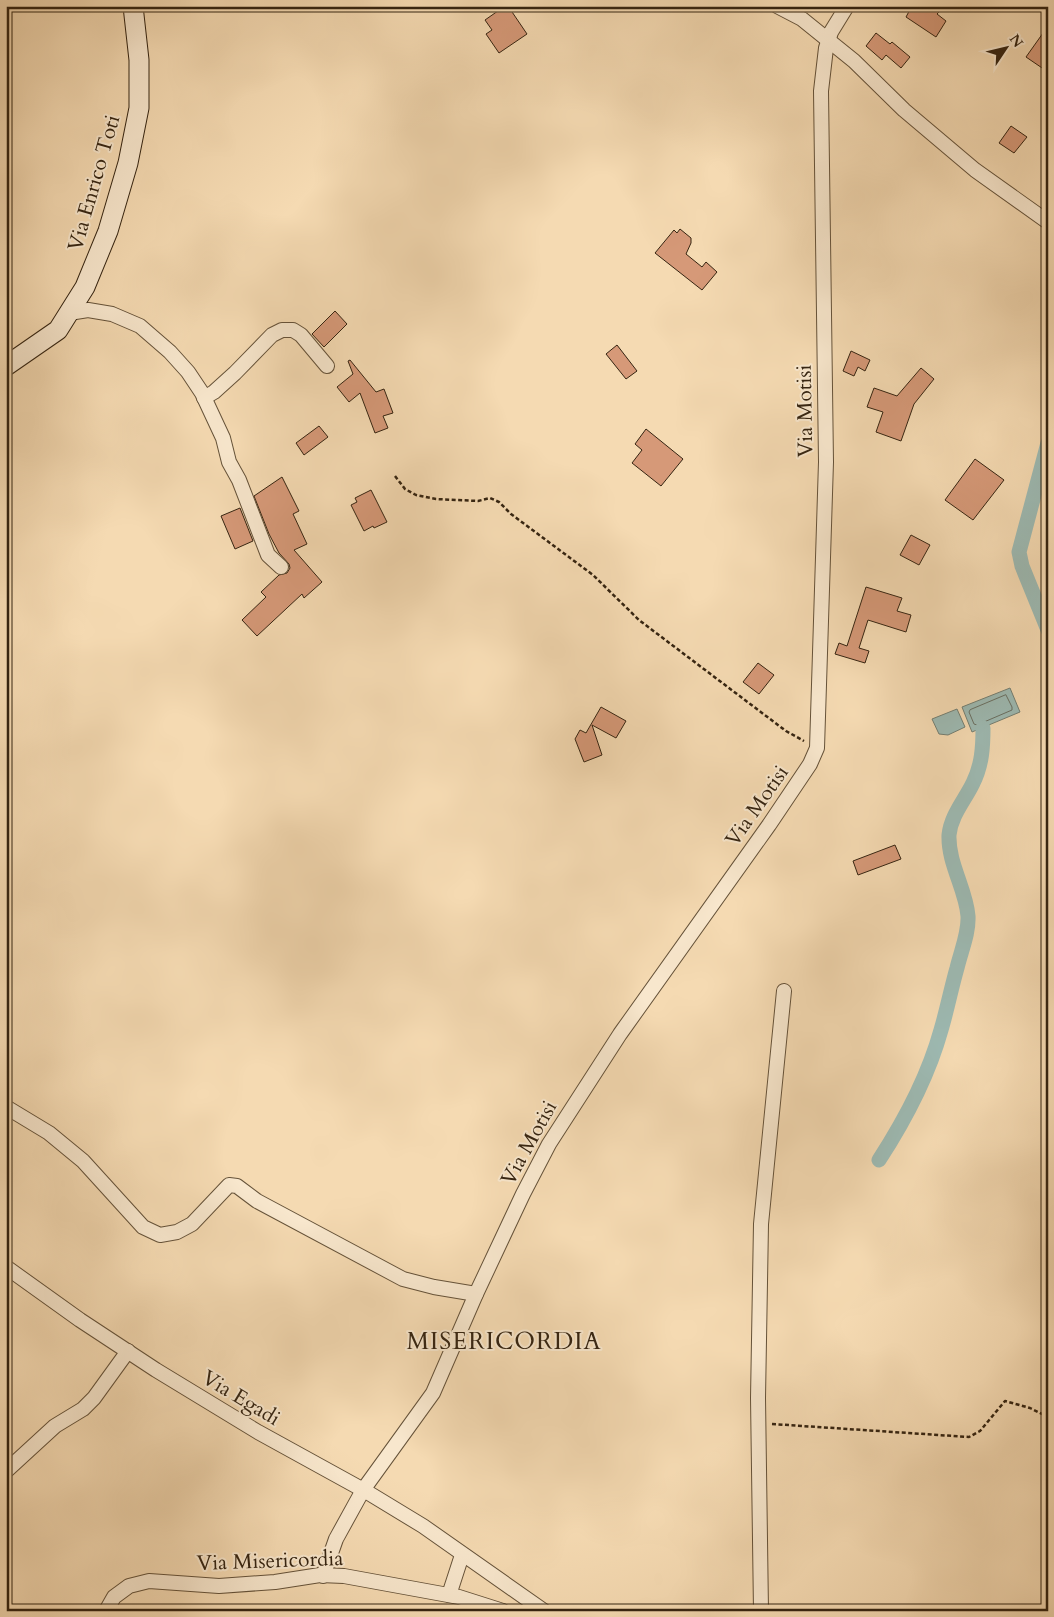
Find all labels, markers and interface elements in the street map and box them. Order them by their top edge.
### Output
north arrow [982,22,1032,72]
text: N [1005,30,1028,51]
street label: Via Enrico Toti [61,111,127,254]
street label: Via Motisi [790,364,820,458]
street label: Via Motisi [719,760,796,852]
street label: Via Motisi [494,1095,564,1191]
district label: MISERICORDIA [407,1325,601,1358]
street label: Via Egadi [196,1363,286,1433]
street label: Via Misericordia [196,1544,344,1578]

